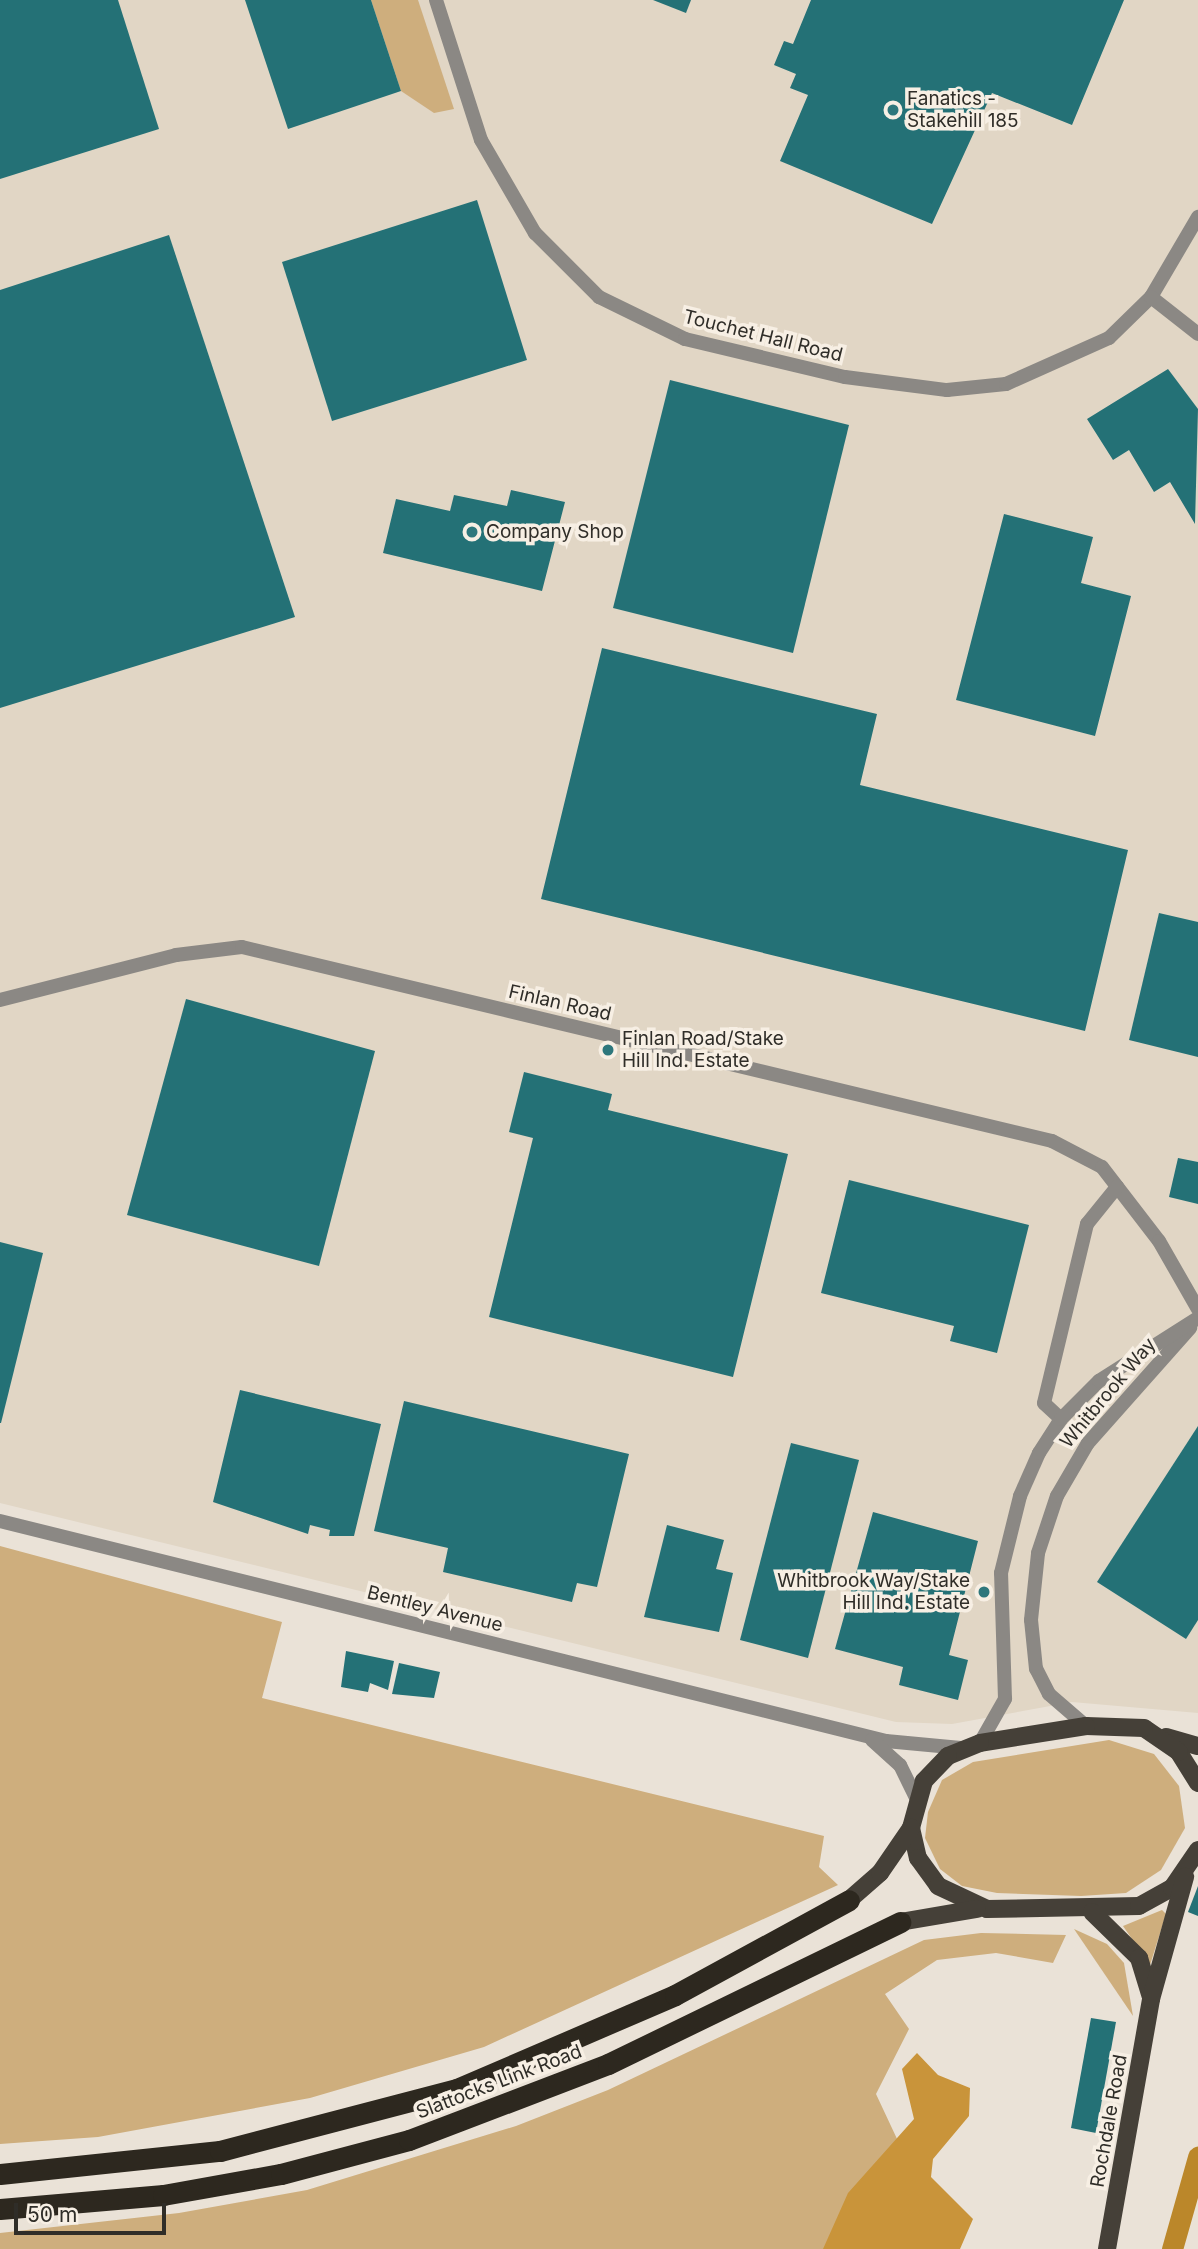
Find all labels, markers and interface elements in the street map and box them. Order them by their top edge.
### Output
place label: Fanatics - Stakehill 185 [907,88,1019,132]
marker: Fanatics - Stakehill 185 [885,102,901,118]
street label: Touchet Hall Road [681,305,845,367]
place label: Company Shop [486,521,624,543]
marker: Company Shop [464,524,480,540]
street label: Finlan Road [506,980,614,1026]
place label: Finlan Road/Stake Hill Ind. Estate [622,1028,784,1072]
marker: Finlan Road/Stake Hill Ind. Estate [600,1042,616,1058]
street label: Whitbrook Way [1055,1333,1161,1453]
place label: Whitbrook Way/Stake Hill Ind. Estate [777,1570,970,1614]
street label: Bentley Avenue [365,1581,505,1637]
marker: Whitbrook Way/Stake Hill Ind. Estate [976,1584,992,1600]
street label: Slattocks Link Road [413,2040,585,2124]
street label: Rochdale Road [1086,2053,1132,2189]
scale bar [18,2190,170,2234]
text: 50 m [27,2202,77,2227]

